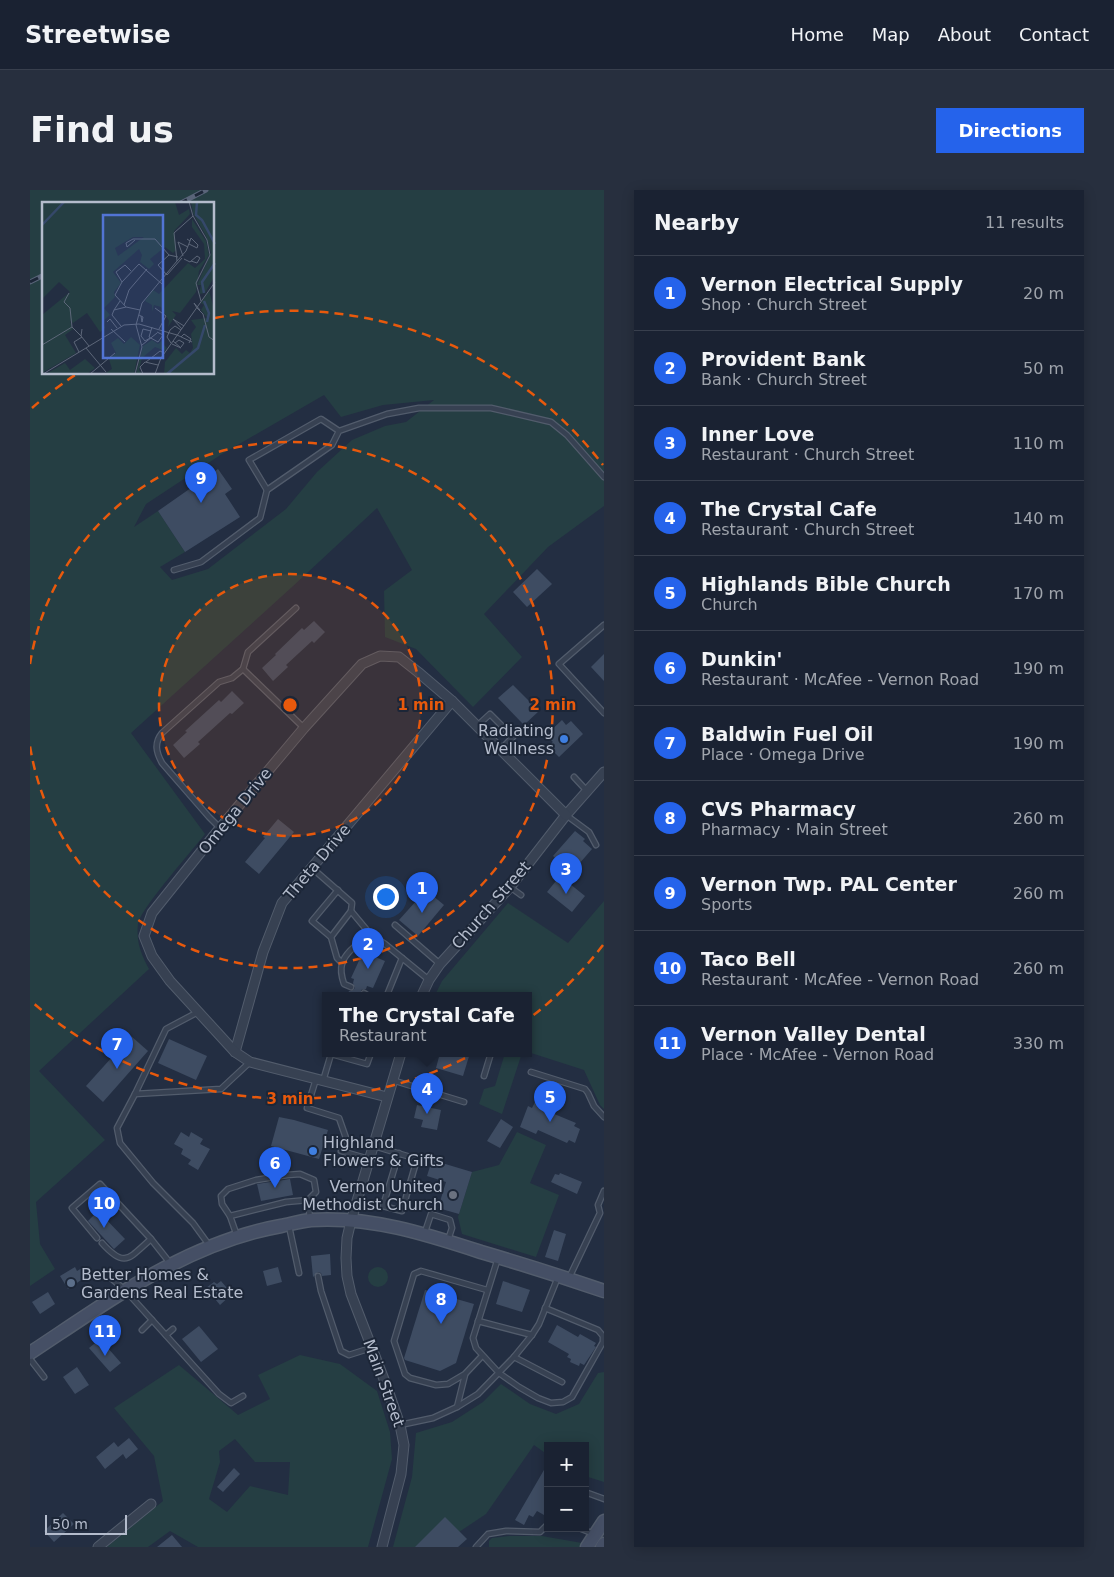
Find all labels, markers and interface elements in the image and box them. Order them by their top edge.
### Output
text: Streetwise [25,21,171,49]
text: Home [791,24,844,45]
text: Map [872,24,910,45]
text: About [938,24,991,45]
text: Contact [1019,24,1089,45]
button: Directions [936,108,1084,153]
text: Find us [30,110,174,150]
inset map [42,202,215,375]
text: Nearby [654,211,739,235]
text: 11 results [985,213,1064,232]
text: Vernon Electrical Supply [701,273,963,295]
text: 1 [664,284,676,303]
text: 20 m [1023,284,1064,303]
text: Shop · Church Street [701,295,867,314]
text: Provident Bank [701,348,865,370]
text: 2 [664,359,676,378]
text: 50 m [1023,359,1064,378]
text: Bank · Church Street [701,370,867,389]
text: Inner Love [701,423,814,445]
text: 3 [664,434,676,453]
text: 110 m [1013,434,1064,453]
text: Restaurant · Church Street [701,445,914,464]
pin: 9 [185,462,217,503]
text: The Crystal Cafe [701,498,877,520]
text: 4 [664,509,676,528]
text: 140 m [1013,509,1064,528]
text: Restaurant · Church Street [701,520,914,539]
text: Highlands Bible Church [701,573,951,595]
text: 5 [664,584,676,603]
text: 170 m [1013,584,1064,603]
text: Church [701,595,758,614]
text: Dunkin' [701,648,782,670]
text: 6 [664,659,676,678]
text: 190 m [1013,659,1064,678]
text: Restaurant · McAfee - Vernon Road [701,670,979,689]
centre of rings [281,696,299,714]
text: 1 min [397,696,445,714]
text: 2 min [529,696,577,714]
place label: Radiating Wellness [478,721,554,758]
text: Baldwin Fuel Oil [701,723,873,745]
marker: Radiating Wellness [558,733,570,745]
text: 7 [664,734,676,753]
text: 190 m [1013,734,1064,753]
text: Place · Omega Drive [701,745,865,764]
street label: Omega Drive [194,764,276,858]
text: CVS Pharmacy [701,798,856,820]
text: 8 [664,809,676,828]
text: 260 m [1013,809,1064,828]
street label: Theta Drive [279,820,354,905]
text: Pharmacy · Main Street [701,820,888,839]
pin: 3 [550,853,582,894]
street label: Church Street [448,857,534,953]
pin: 1 [406,872,438,913]
text: Vernon Twp. PAL Center [701,873,957,895]
your location [373,884,399,910]
text: 9 [664,884,676,903]
text: 260 m [1013,884,1064,903]
text: Sports [701,895,752,914]
pin: 2 [352,928,384,969]
text: Taco Bell [701,948,796,970]
text: 10 [659,959,681,978]
text: 260 m [1013,959,1064,978]
text: Restaurant · McAfee - Vernon Road [701,970,979,989]
popup [322,992,532,1057]
text: The Crystal Cafe [339,1004,515,1026]
text: Vernon Valley Dental [701,1023,926,1045]
text: Restaurant [339,1026,427,1045]
pin: 7 [101,1028,133,1069]
text: 11 [659,1034,681,1053]
text: 330 m [1013,1034,1064,1053]
text: Place · McAfee - Vernon Road [701,1045,934,1064]
pin: 4 [411,1073,443,1114]
pin: 5 [534,1081,566,1122]
text: 3 min [266,1090,314,1108]
place label: Highland Flowers & Gifts [323,1133,444,1170]
marker: Highland Flowers & Gifts [307,1145,319,1157]
pin: 6 [259,1147,291,1188]
place label: Vernon United Methodist Church [302,1177,443,1214]
pin: 10 [88,1187,120,1228]
marker: Vernon United Methodist Church [447,1189,459,1201]
place label: Better Homes & Gardens Real Estate [81,1265,243,1302]
marker: Better Homes & Gardens Real Estate [65,1277,77,1289]
pin: 8 [425,1283,457,1324]
pin: 11 [89,1315,121,1356]
street label: Main Street [359,1337,409,1429]
map controls [544,1442,589,1532]
button: + [544,1442,589,1487]
button: − [544,1487,589,1532]
scale bar [45,1512,128,1535]
text: 50 m [52,1516,88,1532]

